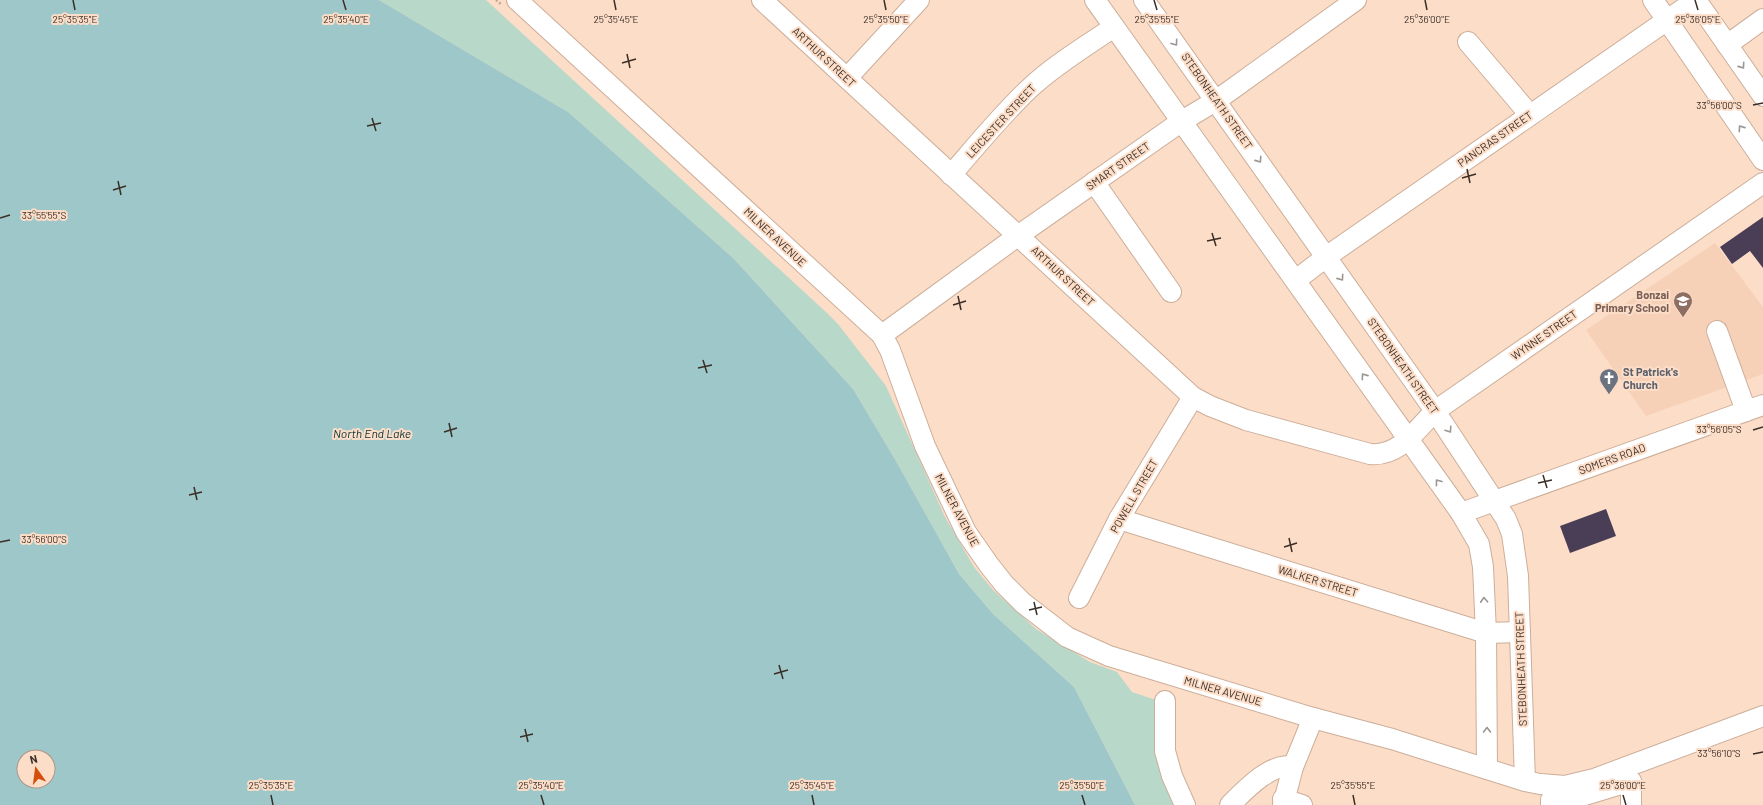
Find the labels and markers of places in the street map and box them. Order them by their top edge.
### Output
place label: Bonzai Primary School [1595,288,1669,314]
school or university icon: Bonzai Primary School [1672,290,1694,318]
place label: St Patrick's Church [1623,365,1679,391]
church icon: St Patrick's Church [1598,367,1620,395]

